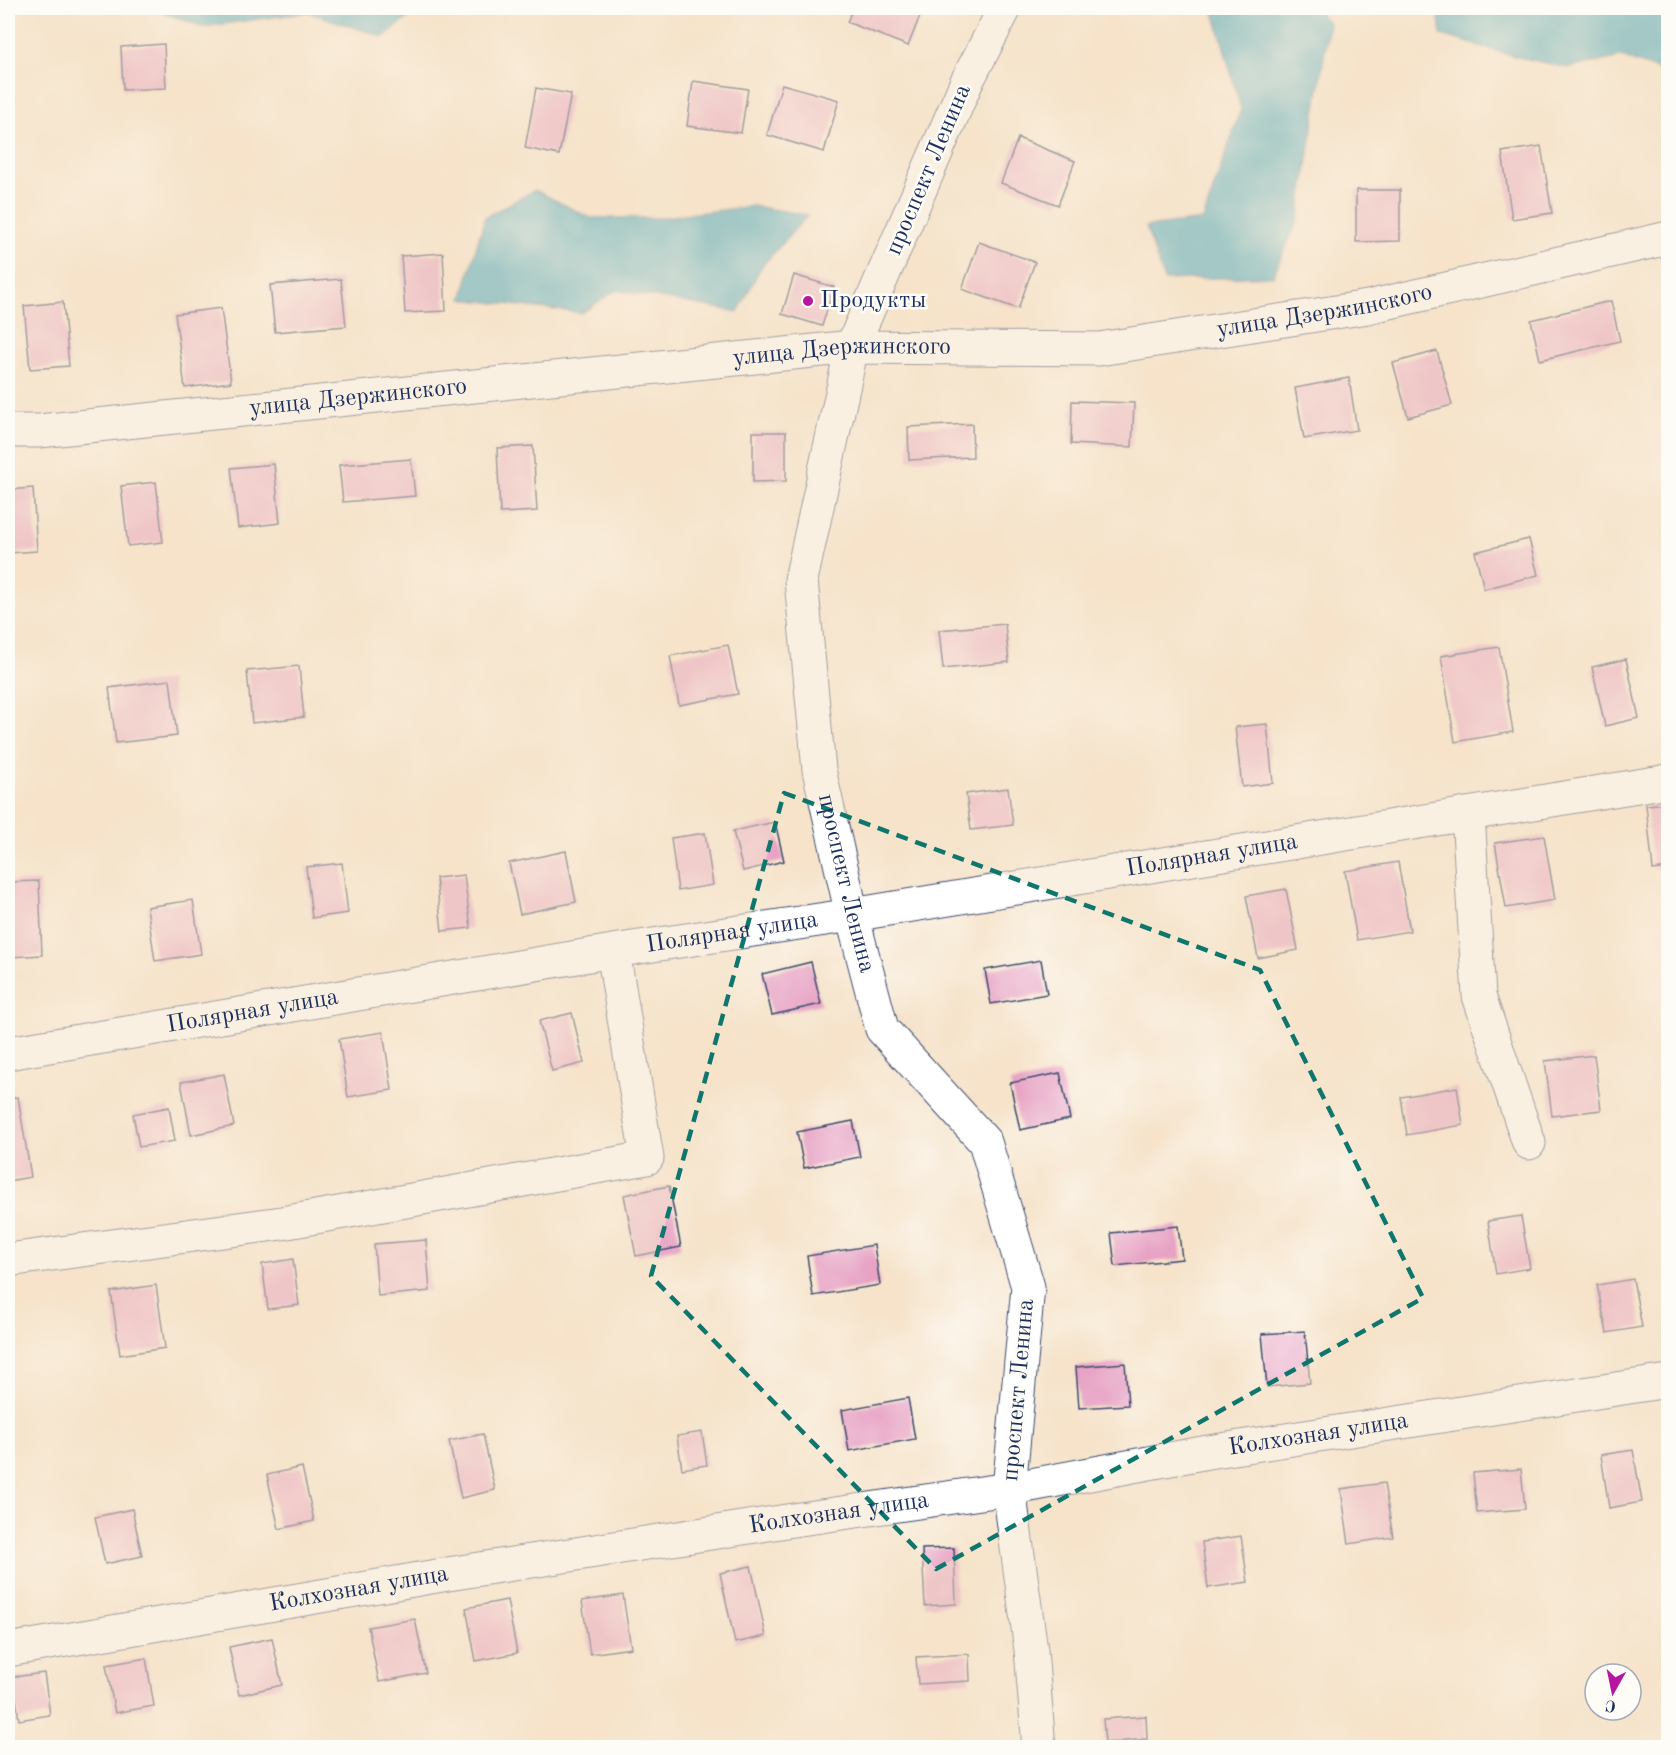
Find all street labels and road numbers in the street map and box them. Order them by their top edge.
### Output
street label: проспект Ленина [882,81,976,259]
street label: улица Дзержинского [1215,281,1435,342]
street label: улица Дзержинского [732,335,951,371]
street label: улица Дзержинского [248,375,468,421]
street label: проспект Ленина [813,792,879,976]
street label: Полярная улица [1124,830,1300,882]
street label: Полярная улица [645,908,820,958]
street label: Полярная улица [165,985,340,1038]
street label: проспект Ленина [999,1298,1039,1482]
street label: Колхозная улица [1227,1409,1410,1461]
street label: Колхозная улица [747,1489,930,1539]
street label: Колхозная улица [267,1562,450,1617]

